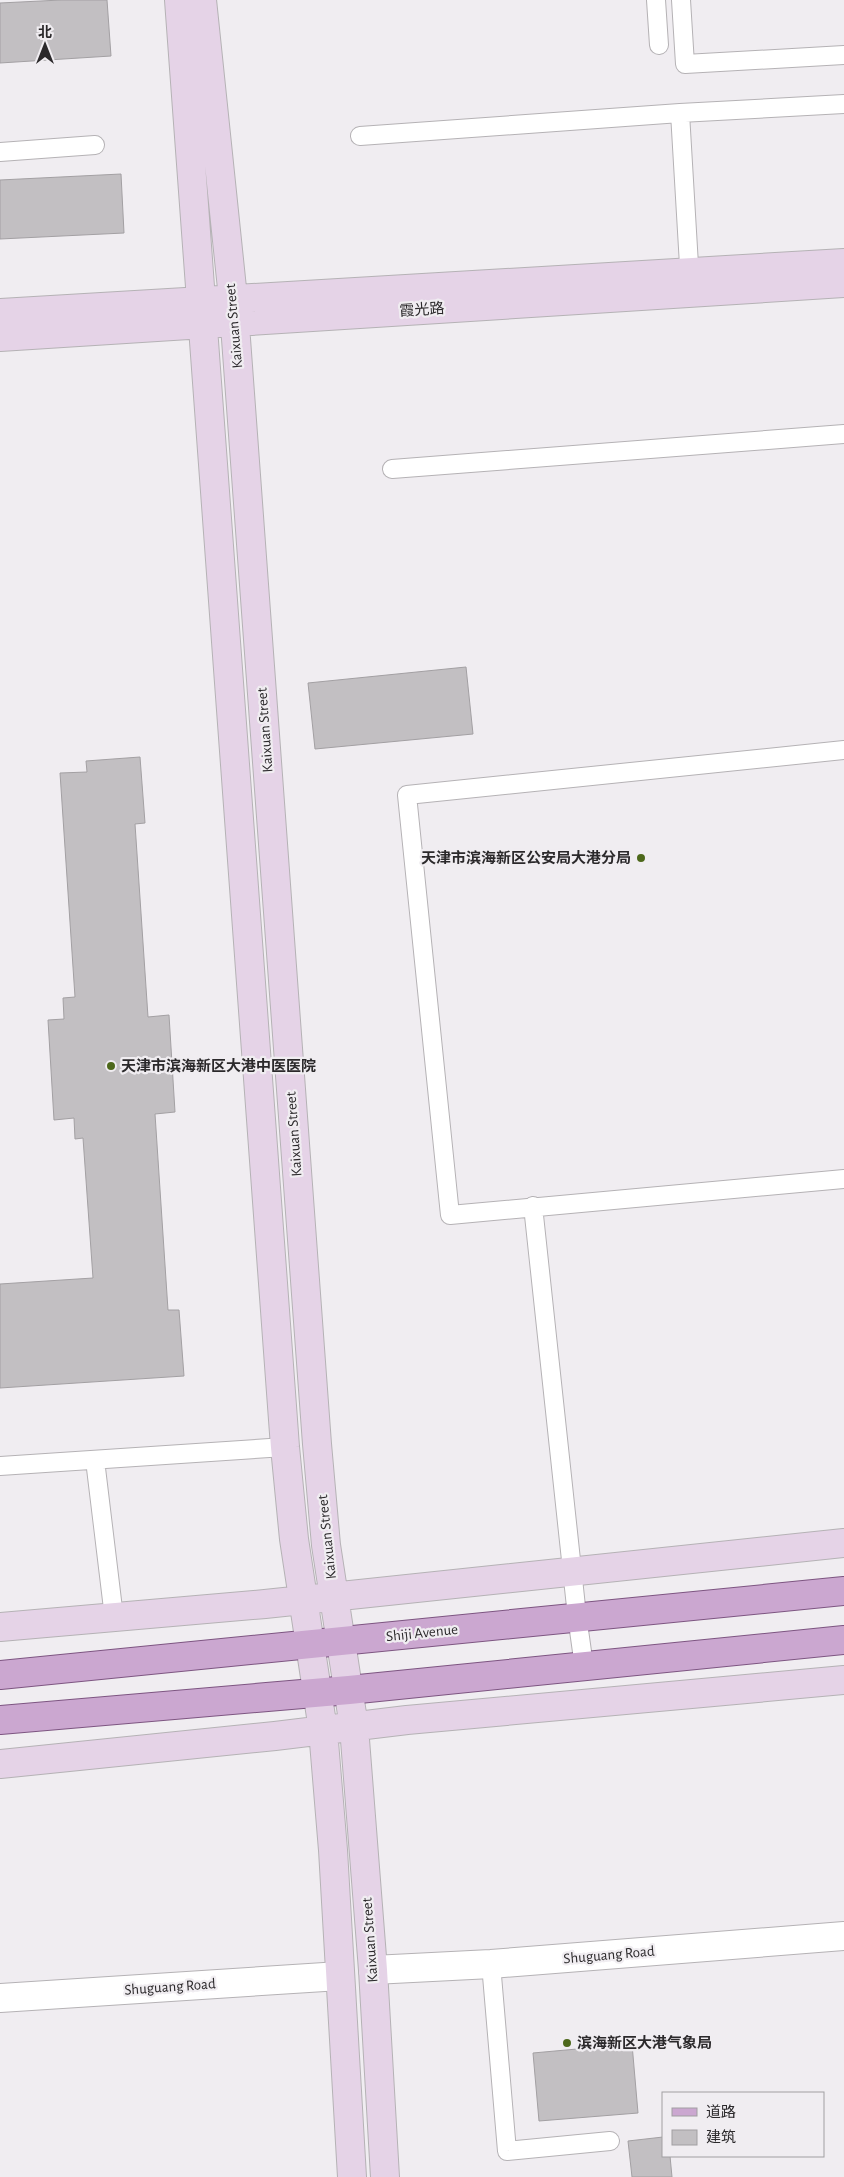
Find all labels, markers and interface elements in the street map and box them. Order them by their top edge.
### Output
north arrow [20,20,70,70]
text: 北 [38,25,52,40]
street label: Kaixuan Street [223,283,245,369]
street label: 霞光路 [399,300,445,319]
street label: Kaixuan Street [255,687,275,773]
place label: 天津市滨海新区公安局大港分局 [421,850,631,866]
marker: 天津市滨海新区公安局大港分局 [635,852,647,864]
place label: 天津市滨海新区大港中医医院 [121,1058,316,1074]
marker: 天津市滨海新区大港中医医院 [105,1060,117,1072]
street label: Kaixuan Street [284,1091,304,1177]
street label: Kaixuan Street [315,1494,339,1580]
street label: Shiji Avenue [385,1622,459,1644]
street label: Kaixuan Street [360,1897,380,1983]
street label: Shuguang Road [563,1944,655,1966]
street label: Shuguang Road [124,1976,216,1998]
place label: 滨海新区大港气象局 [577,2034,712,2051]
marker: 滨海新区大港气象局 [561,2037,573,2049]
legend [662,2092,824,2157]
text: 道路 [706,2104,736,2120]
text: 建筑 [706,2129,736,2145]

